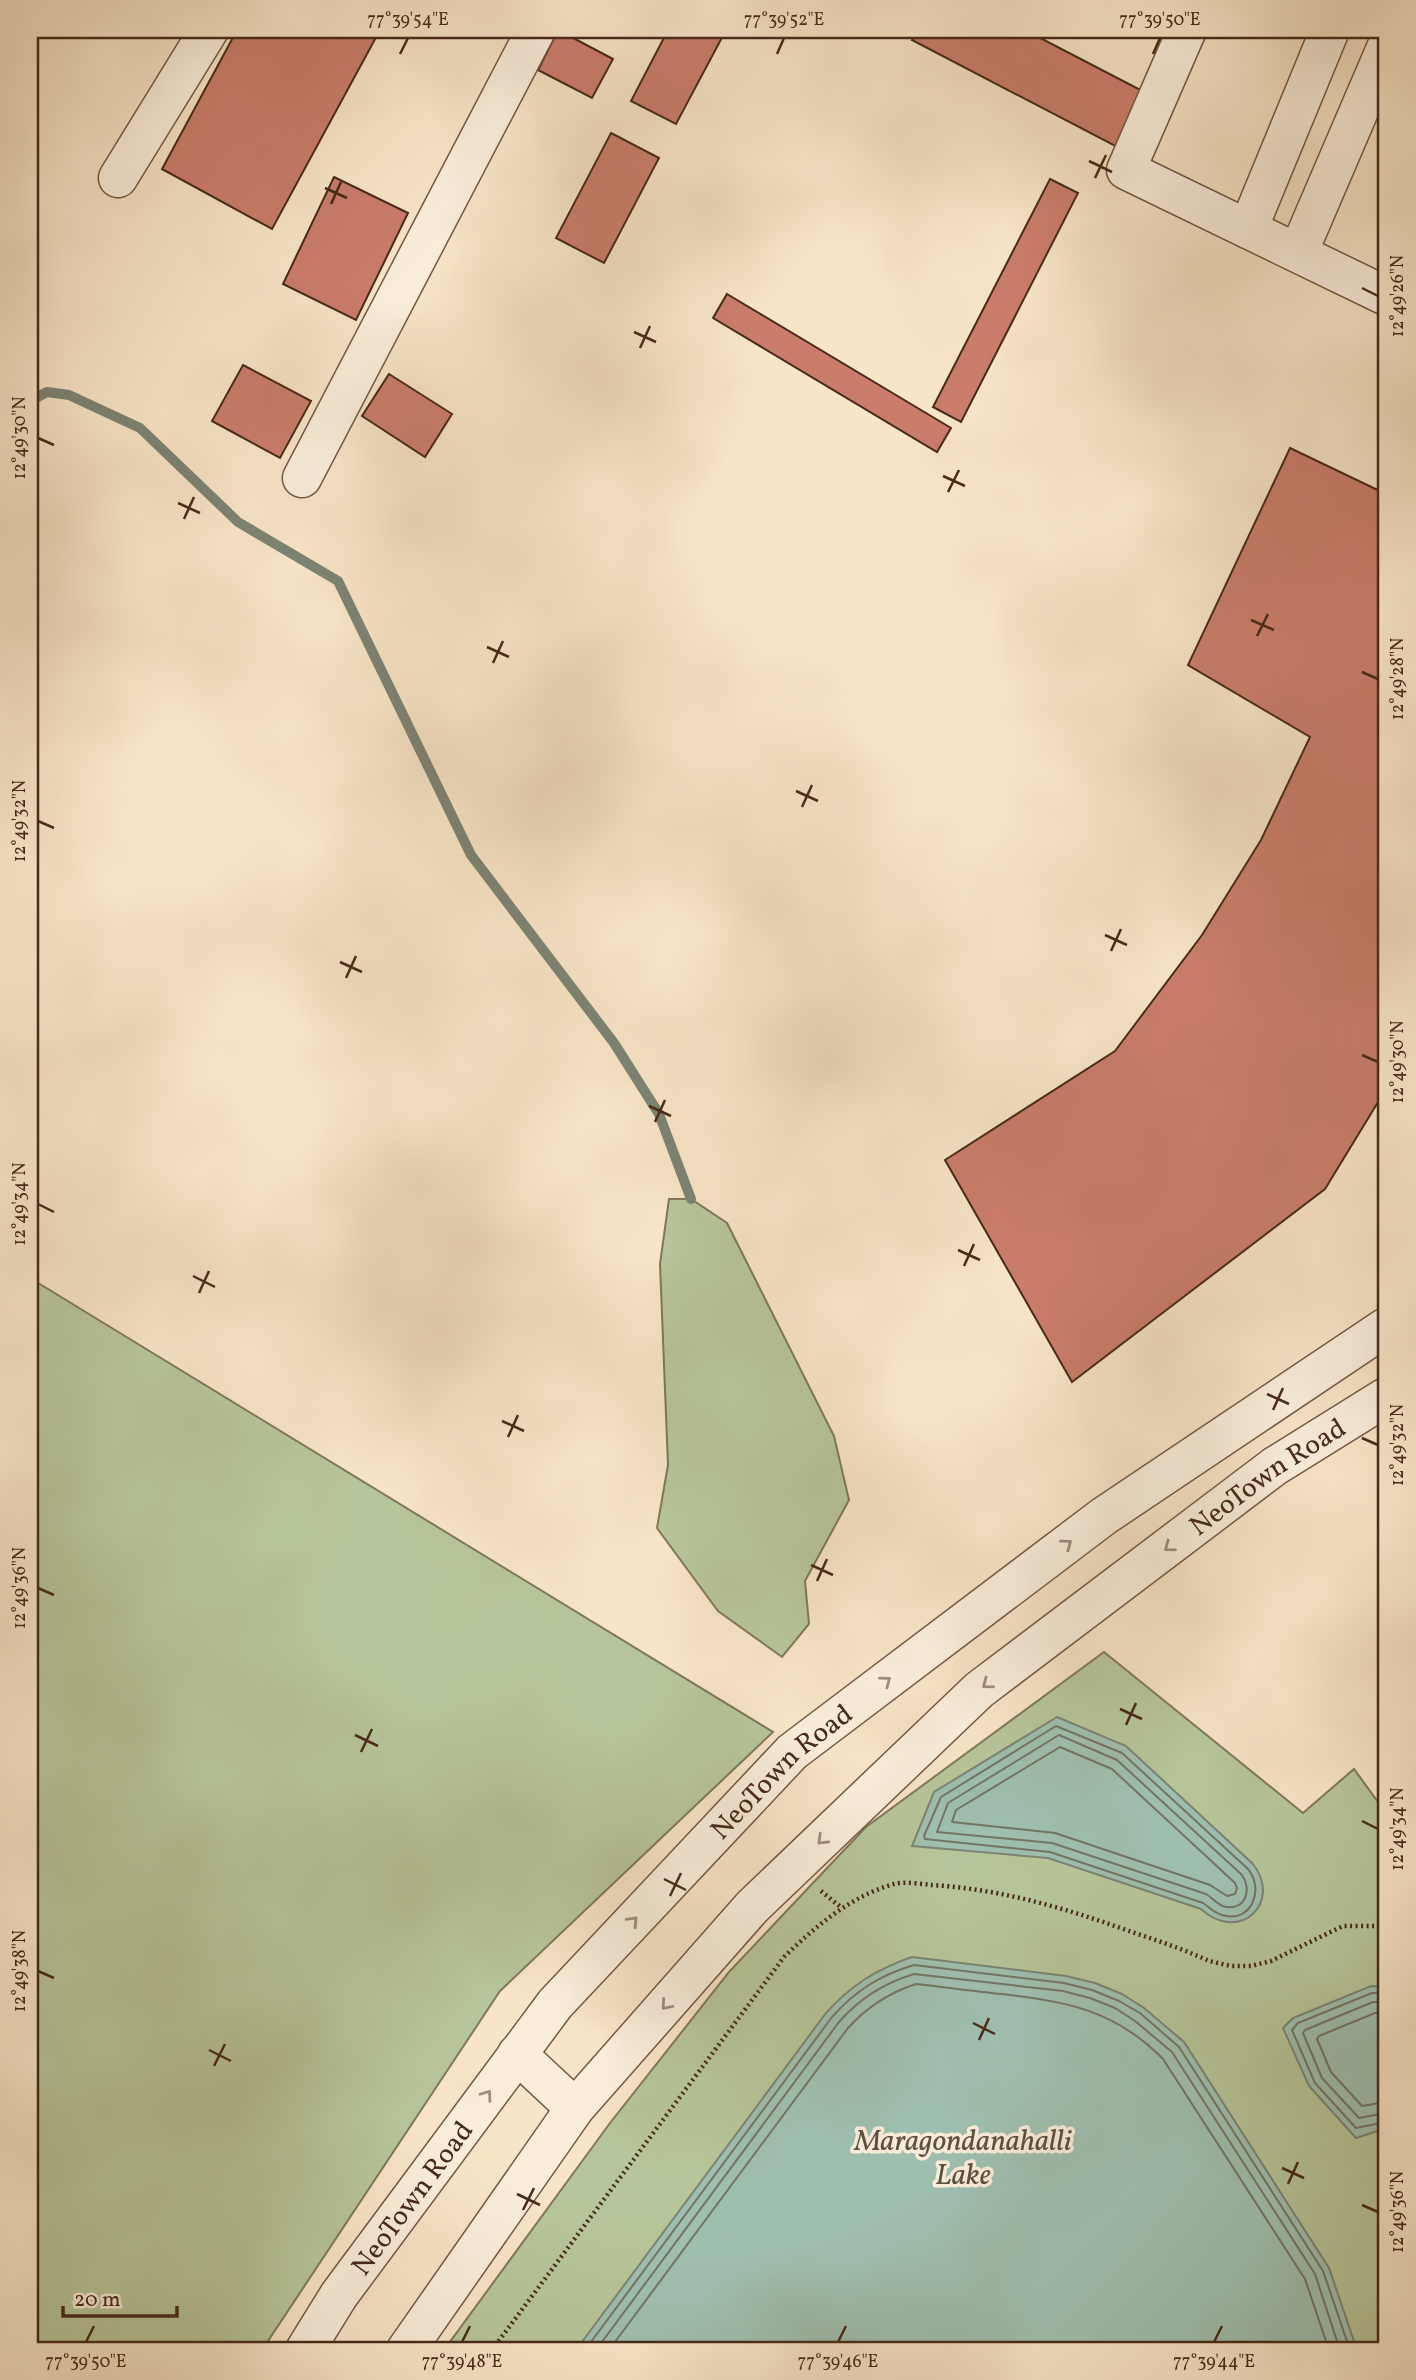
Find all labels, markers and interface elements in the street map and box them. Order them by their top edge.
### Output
text: 77°39'54"E [367,8,449,33]
text: 77°39'52"E [744,8,824,33]
text: 77°39'50"E [1119,8,1201,33]
text: 12°49'26"N [1386,255,1411,337]
text: 12°49'30"N [8,396,33,480]
text: 12°49'28"N [1386,638,1411,720]
text: 12°49'32"N [8,780,33,862]
text: 12°49'30"N [1386,1020,1411,1104]
text: 12°49'34"N [8,1162,33,1246]
text: 12°49'32"N [1386,1404,1411,1486]
street label: NeoTown Road [1182,1410,1354,1546]
one-way arrow [1164,1538,1177,1551]
one-way arrow [1059,1539,1072,1552]
text: 12°49'36"N [8,1547,33,1629]
one-way arrow [983,1675,995,1688]
one-way arrow [878,1677,890,1689]
street label: NeoTown Road [702,1696,862,1849]
text: 12°49'34"N [1386,1787,1411,1871]
one-way arrow [817,1832,830,1845]
one-way arrow [624,1916,637,1929]
text: 12°49'38"N [8,1930,33,2012]
one-way arrow [661,1997,674,2010]
one-way arrow [479,2090,491,2103]
street label: NeoTown Road [343,2114,484,2284]
water label: Maragondanahalli Lake [853,2121,1072,2197]
text: 12°49'36"N [1386,2171,1411,2253]
scale bar [63,2275,177,2319]
text: 20 m [74,2286,120,2315]
text: 77°39'50"E [45,2350,127,2375]
text: 77°39'48"E [422,2350,503,2375]
text: 77°39'46"E [798,2350,879,2375]
text: 77°39'44"E [1173,2350,1255,2375]

